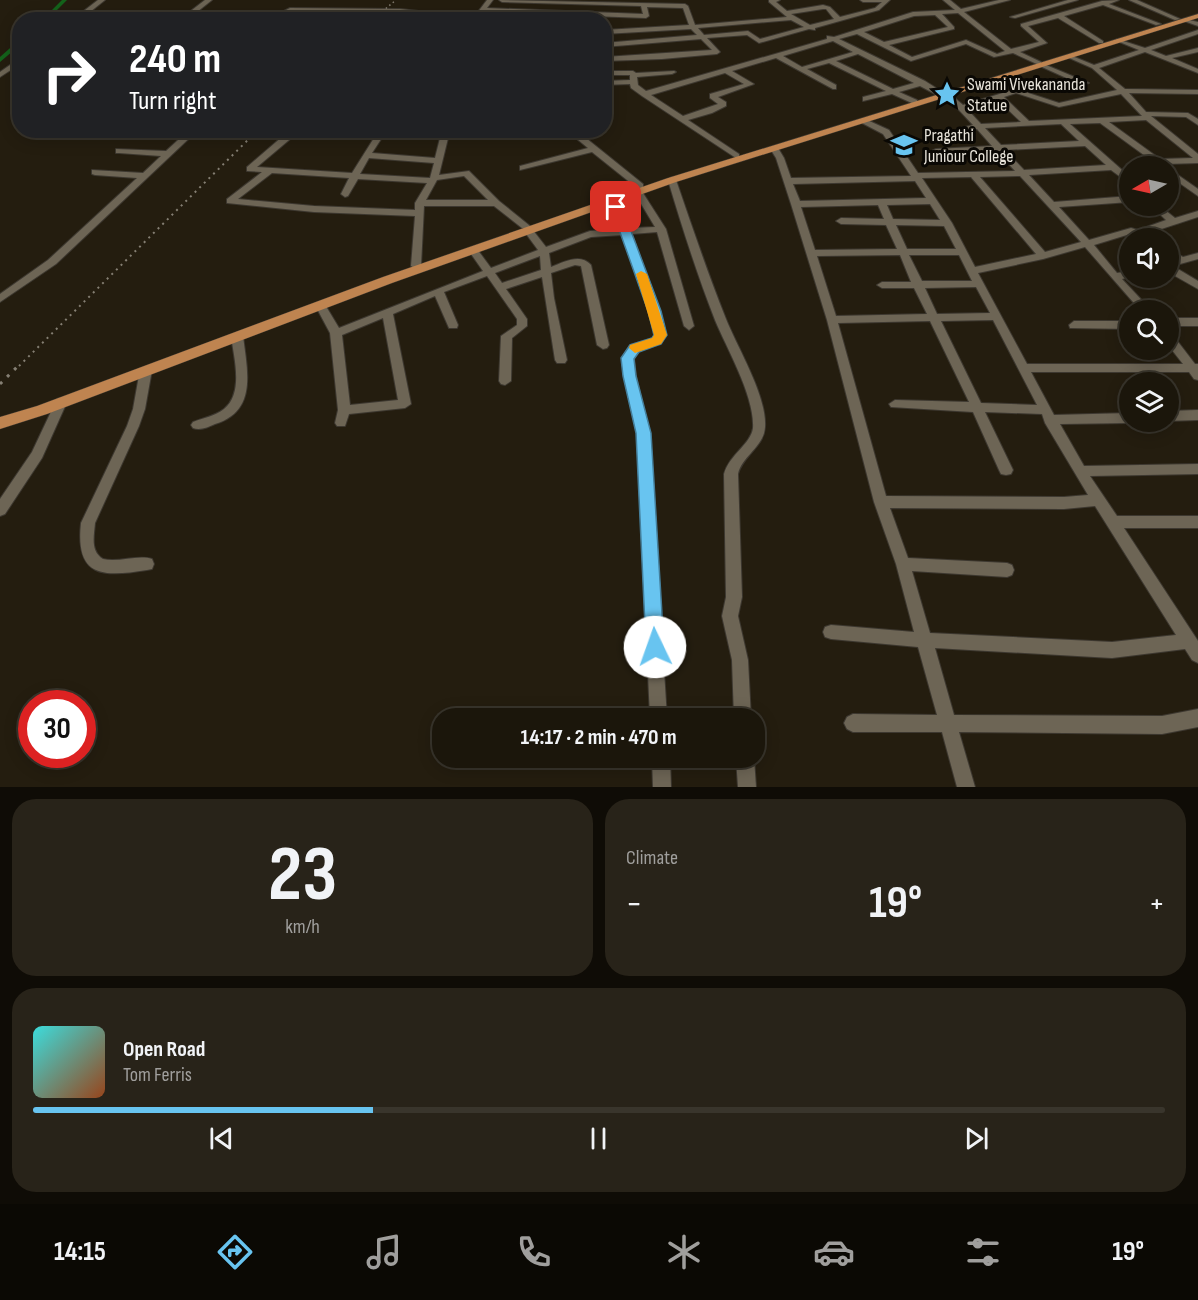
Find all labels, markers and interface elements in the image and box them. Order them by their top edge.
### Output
text: 240 m [129,34,221,85]
icon: right [30,36,108,114]
place label: Swami Vivekananda Statue [967,74,1085,116]
place icon: Swami Vivekananda Statue [932,79,962,109]
text: Turn right [129,85,216,117]
place label: Pragathi Juniour College [923,125,1014,167]
school or university icon: Pragathi Juniour College [889,130,919,160]
north arrow [1119,156,1179,216]
map controls [1119,156,1179,432]
pin [590,181,641,232]
icon: arrive [599,190,632,223]
button: sound [1119,228,1179,288]
button: search [1119,300,1179,360]
button: layers [1119,372,1179,432]
position arrow [623,615,687,679]
speed limit sign: 30 [18,690,96,768]
text: 14:17 · 2 min · 470 m [520,724,677,751]
text: 23 [268,829,337,922]
text: Climate [626,846,678,870]
text: 19° [869,876,922,931]
text: − [626,884,642,924]
text: + [1149,884,1165,924]
text: km/h [285,915,320,939]
text: Open Road [123,1036,205,1063]
text: Tom Ferris [123,1063,192,1087]
icon: previous [205,1122,238,1155]
icon: pause [582,1122,615,1155]
icon: next [960,1122,993,1155]
icon: directions [214,1231,256,1273]
icon: music [363,1231,405,1273]
icon: phone [513,1231,555,1273]
icon: climate [663,1231,705,1273]
icon: car [813,1231,855,1273]
icon: filters [962,1231,1004,1273]
text: 14:15 [54,1236,106,1268]
text: 19° [1112,1236,1144,1268]

